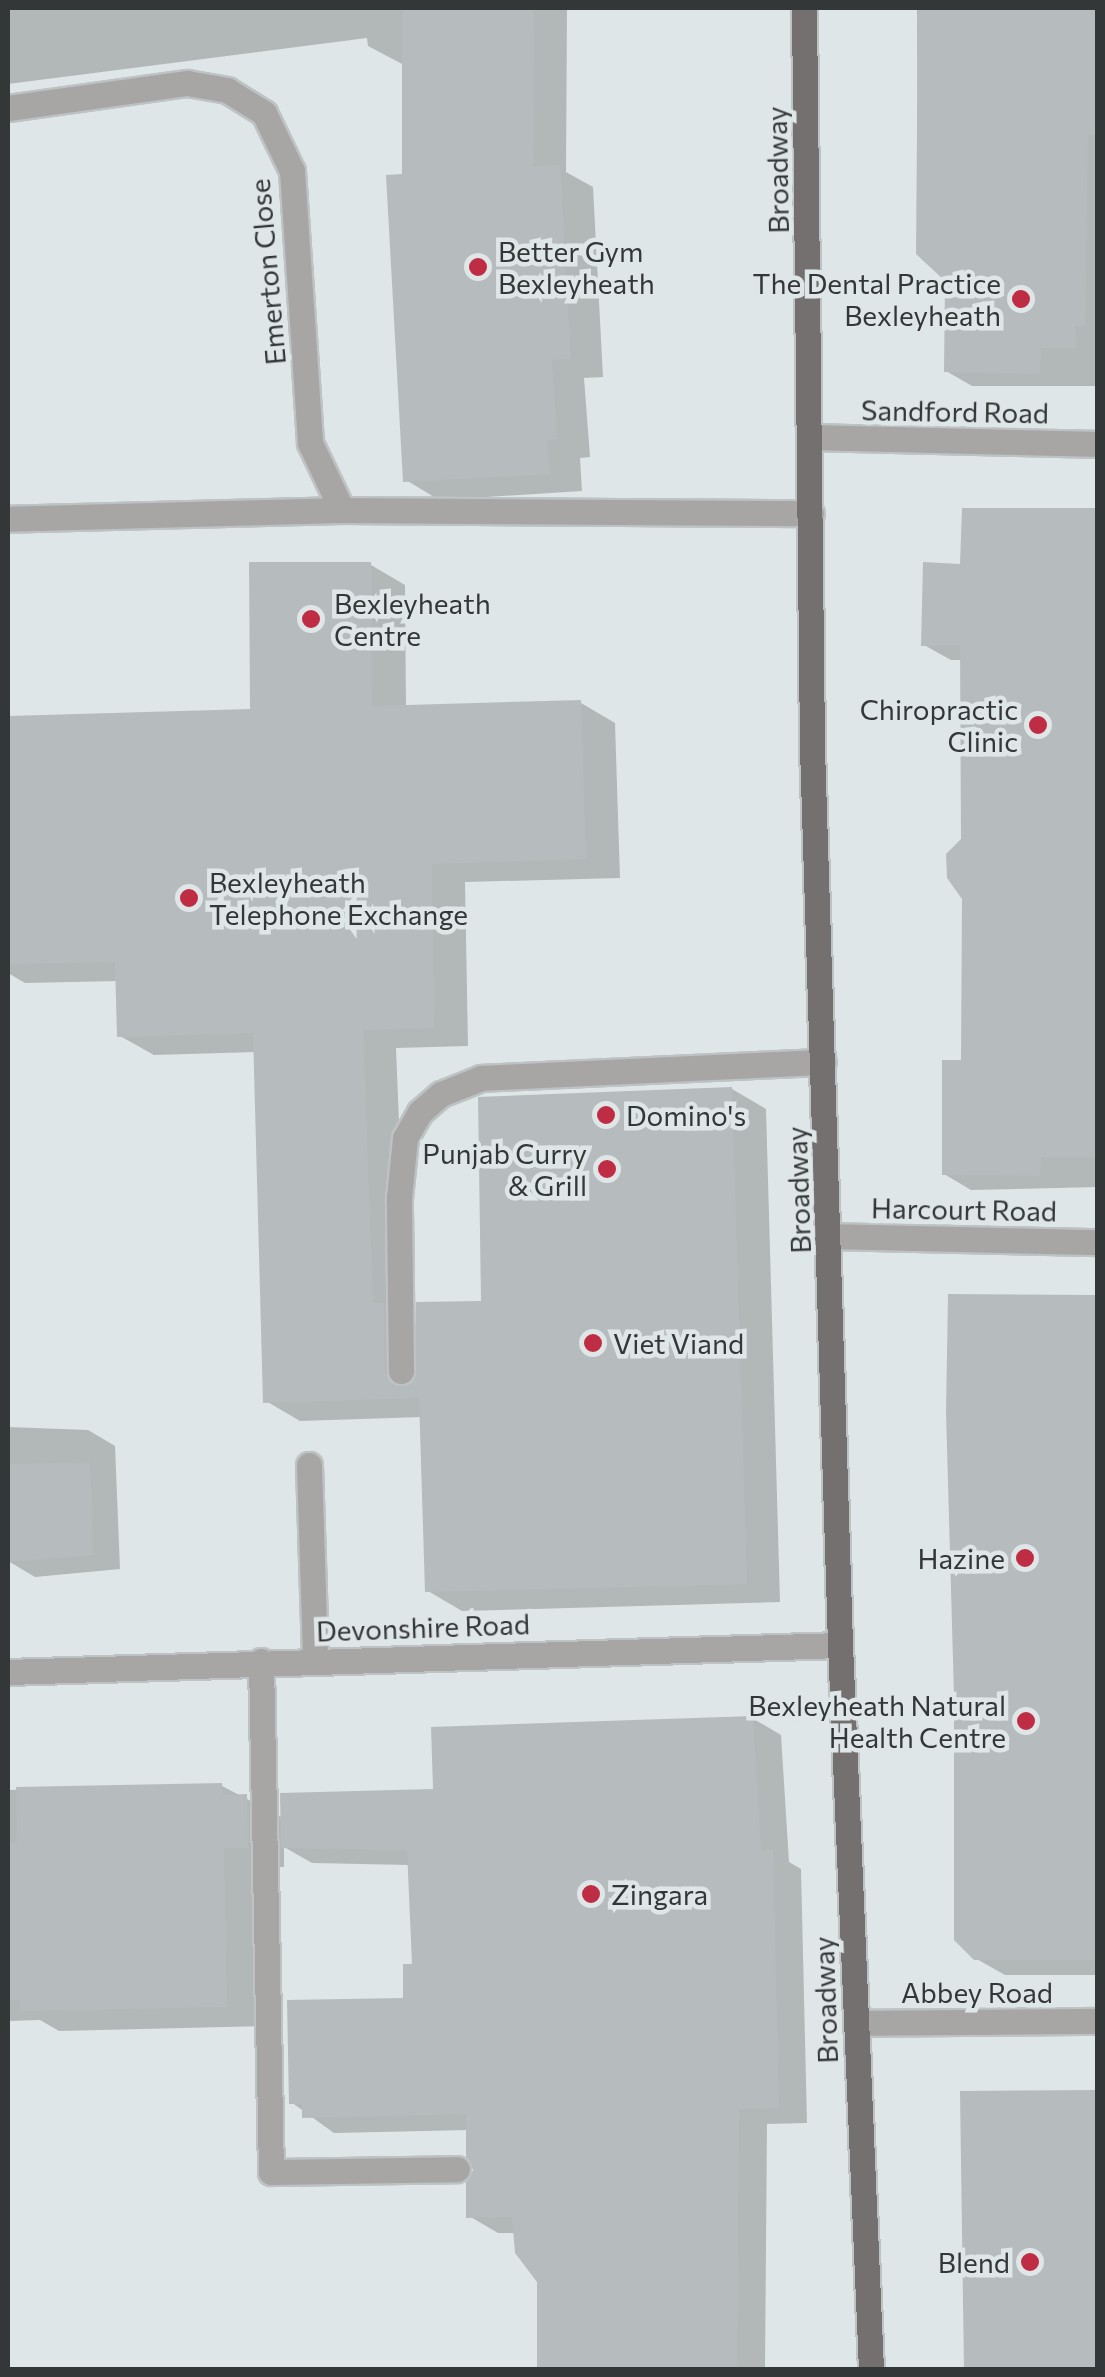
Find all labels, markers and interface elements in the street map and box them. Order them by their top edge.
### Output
street label: Broadway [759,106,795,234]
street label: Emerton Close [242,178,292,366]
place label: Better Gym Bexleyheath [498,234,655,300]
marker: Better Gym Bexleyheath [467,256,489,278]
place label: The Dental Practice Bexleyheath [753,266,1001,332]
marker: The Dental Practice Bexleyheath [1010,288,1032,310]
street label: Sandford Road [861,393,1049,429]
place label: Bexleyheath Centre [334,586,491,652]
marker: Bexleyheath Centre [298,606,324,632]
place label: Chiropractic Clinic [860,692,1018,758]
marker: Chiropractic Clinic [1027,714,1049,736]
place label: Bexleyheath Telephone Exchange [209,865,468,931]
marker: Bexleyheath Telephone Exchange [178,887,200,909]
place label: Domino's [626,1098,746,1132]
marker: Domino's [595,1104,617,1126]
street label: Broadway [779,1126,817,1254]
place label: Punjab Curry & Grill [422,1136,587,1202]
marker: Punjab Curry & Grill [596,1158,618,1180]
street label: Harcourt Road [871,1191,1057,1227]
place label: Viet Viand [613,1326,744,1360]
marker: Viet Viand [582,1332,604,1354]
place label: Hazine [917,1541,1005,1575]
marker: Hazine [1014,1547,1036,1569]
street label: Devonshire Road [316,1606,530,1648]
place label: Bexleyheath Natural Health Centre [748,1688,1006,1754]
marker: Bexleyheath Natural Health Centre [1015,1710,1037,1732]
place label: Zingara [611,1877,708,1911]
marker: Zingara [580,1883,602,1905]
street label: Broadway [806,1936,844,2064]
street label: Abbey Road [901,1975,1053,2009]
place label: Blend [938,2245,1010,2279]
marker: Blend [1019,2251,1041,2273]

